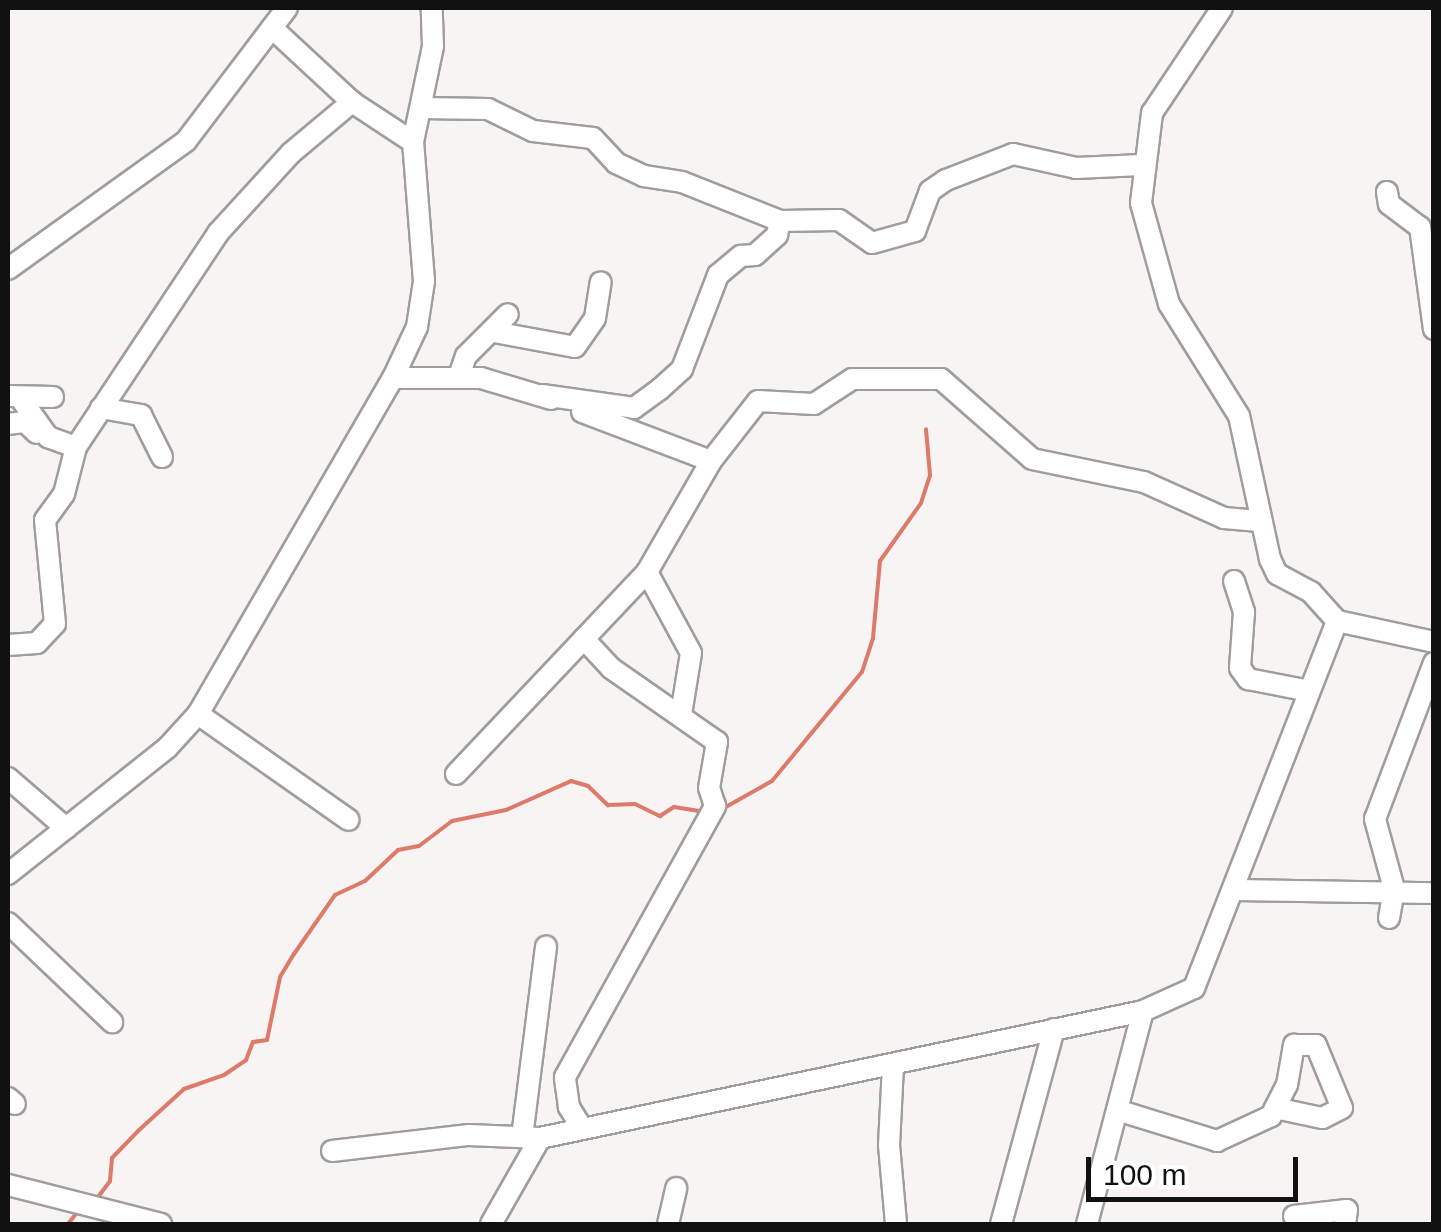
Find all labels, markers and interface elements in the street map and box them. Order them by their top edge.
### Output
scale bar [1091,1137,1304,1199]
text: 100 m [1103,1158,1186,1191]

